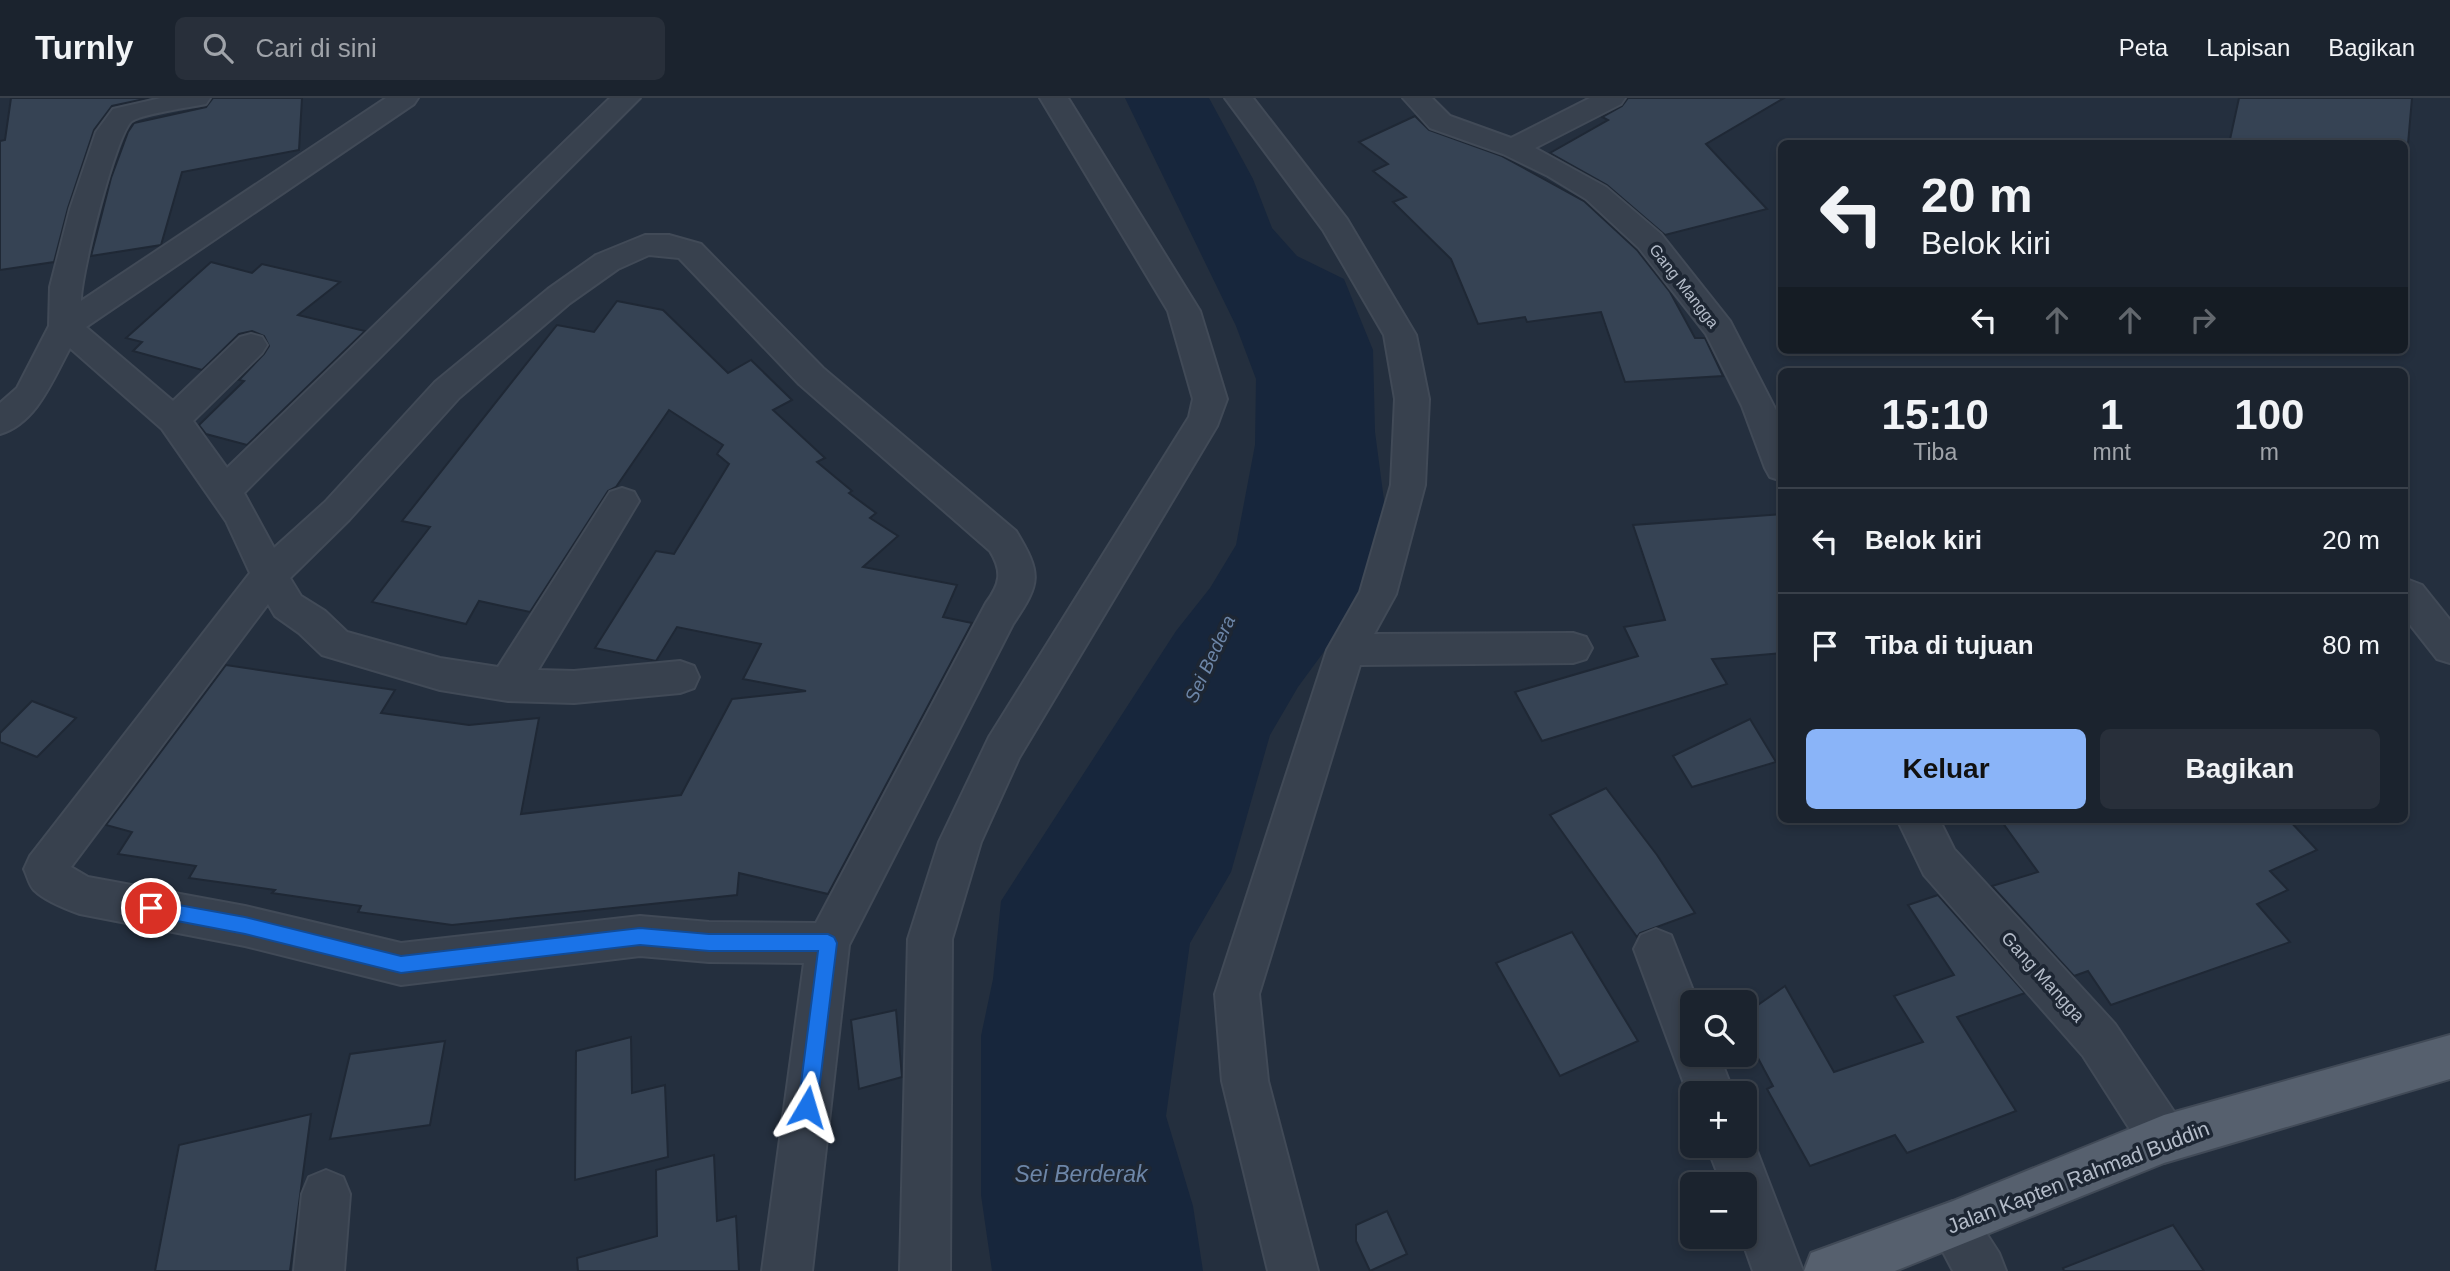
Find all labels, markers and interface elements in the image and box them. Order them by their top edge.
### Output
search box [175,17,665,80]
text: Turnly [35,29,133,66]
icon: search [199,29,237,67]
text: Cari di sini [255,33,377,63]
text: Peta [2119,34,2168,61]
text: Lapisan [2206,34,2290,61]
text: Bagikan [2328,34,2415,61]
icon: left [1806,168,1897,259]
text: 20 m [1921,168,2033,222]
text: Belok kiri [1921,225,2051,261]
street label: Gang Mangga [1646,241,1722,331]
icon: left [1965,301,2003,339]
icon: ahead [2038,301,2076,339]
icon: ahead [2111,301,2149,339]
icon: right [2184,301,2222,339]
text: 15:10 [1882,391,1989,438]
text: 1 [2100,391,2123,438]
text: 100 [2234,391,2304,438]
text: Tiba [1913,439,1957,465]
text: mnt [2092,439,2131,465]
text: m [2260,439,2279,465]
icon: left [1806,522,1844,560]
text: Belok kiri [1865,525,1982,555]
text: 20 m [2322,525,2380,555]
water label: Sei Bedera [1181,612,1239,706]
icon: arrive [1806,627,1844,665]
text: Tiba di tujuan [1865,630,2034,660]
text: 80 m [2322,630,2380,660]
button: Keluar [1806,729,2086,809]
button: Bagikan [2100,729,2380,809]
pin [121,878,181,938]
icon: arrive [132,889,170,927]
street label: Gang Mangga [1997,928,2089,1027]
map controls [1680,990,1757,1249]
button: search [1680,990,1757,1067]
position arrow [770,1070,844,1144]
button: + [1680,1081,1757,1158]
street label: Jalan Kapten Rahmad Buddin [1944,1116,2212,1238]
water label: Sei Berderak [1015,1161,1149,1187]
button: − [1680,1172,1757,1249]

